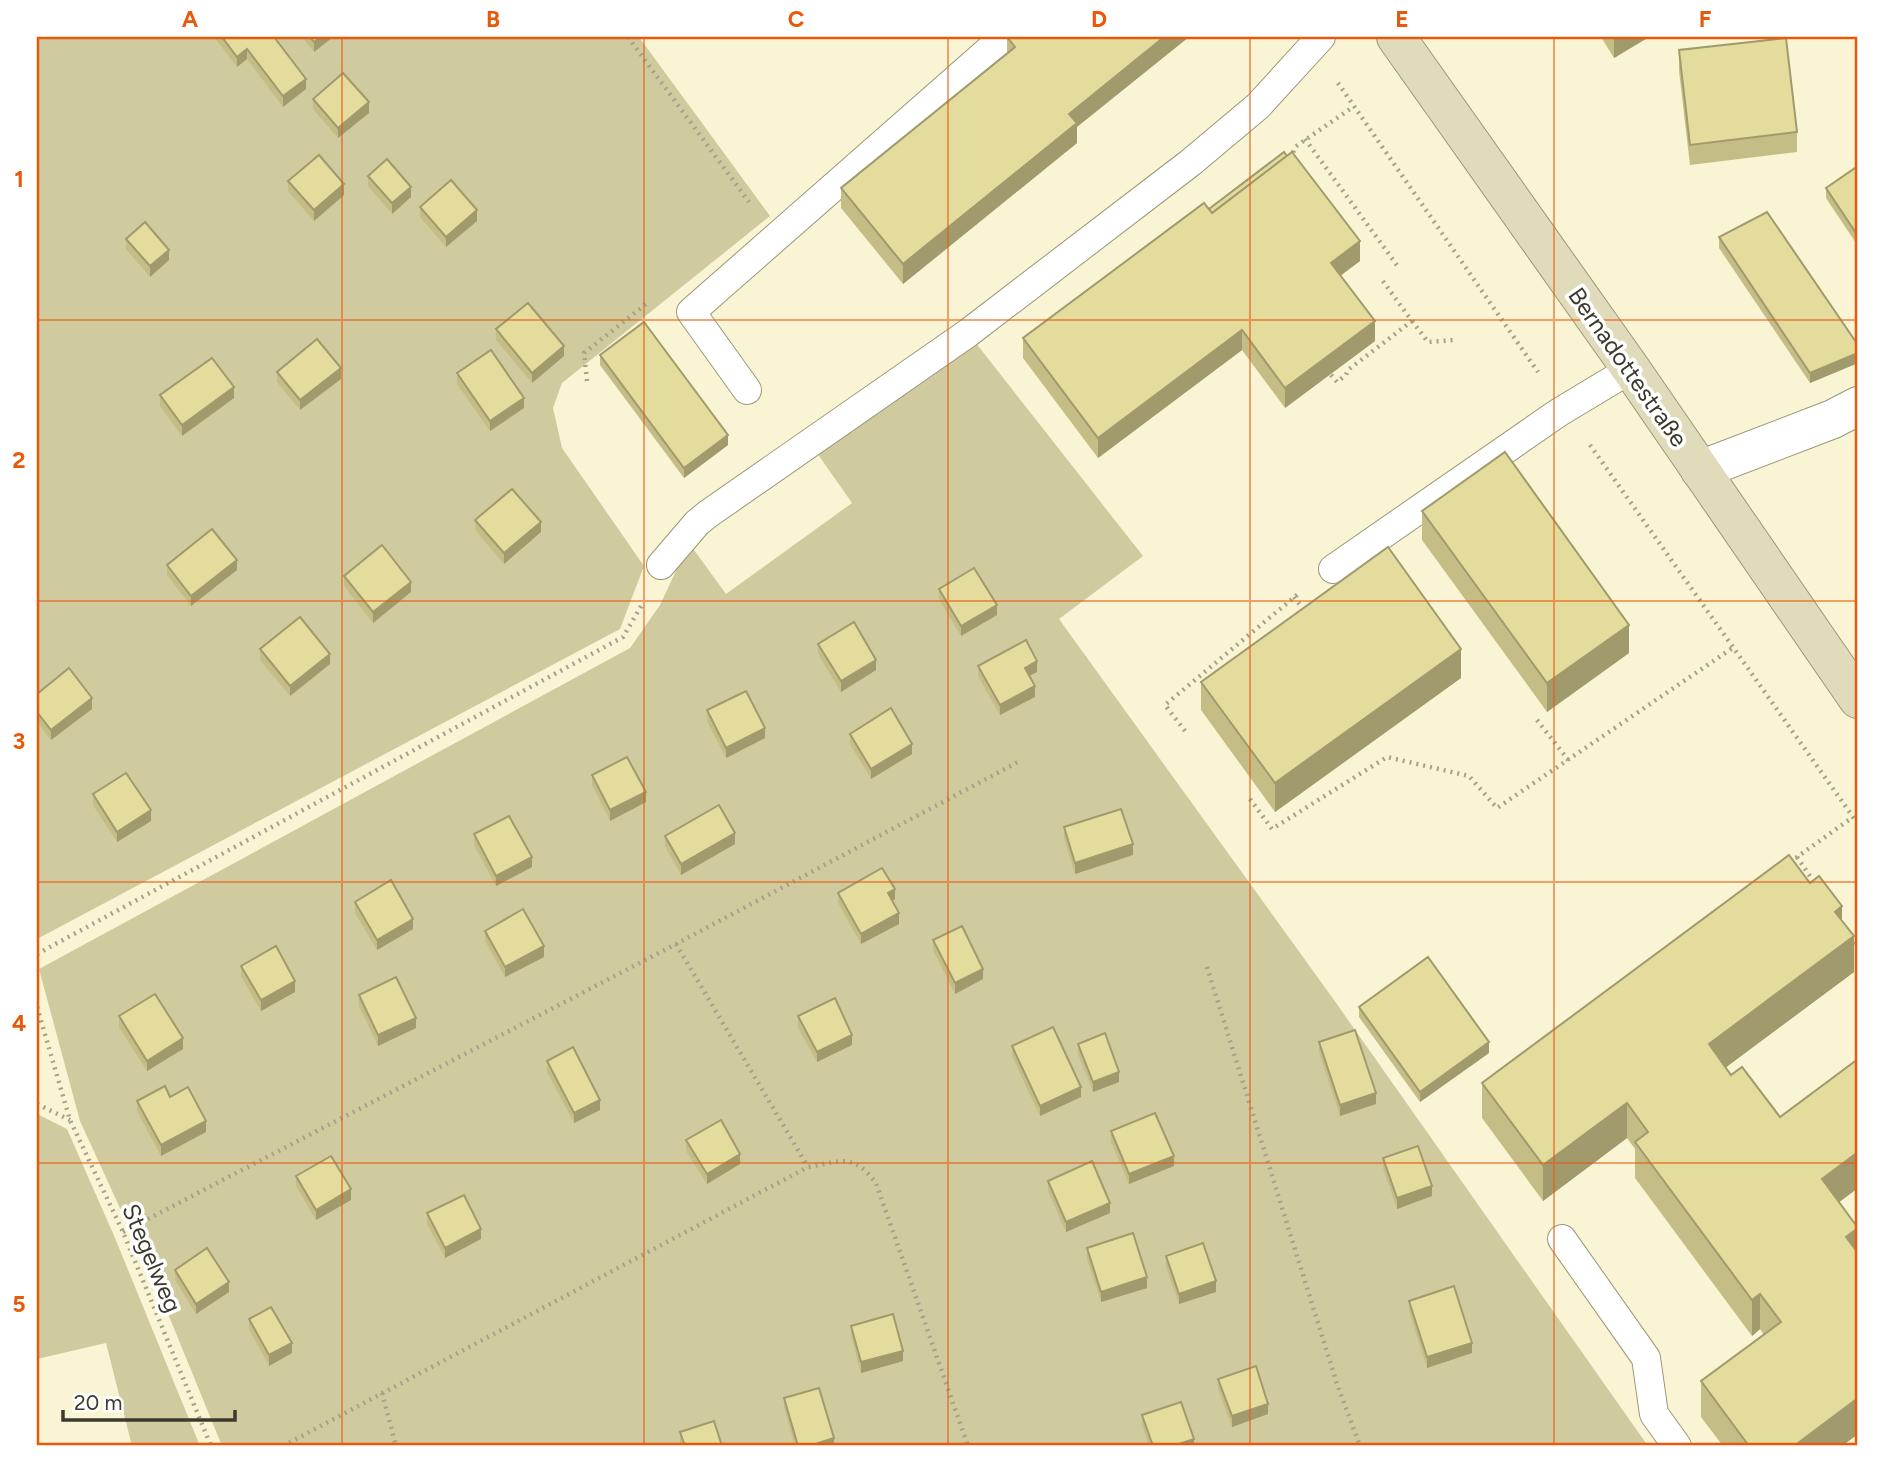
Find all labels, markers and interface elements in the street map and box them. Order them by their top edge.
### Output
text: A [182,5,199,33]
text: B [486,5,500,33]
text: C [788,5,805,33]
text: D [1091,5,1107,33]
text: E [1395,5,1409,33]
text: F [1699,5,1712,33]
text: 1 [14,165,24,193]
street label: Bernadottestraße [1562,282,1694,452]
text: 2 [12,446,26,474]
text: 3 [13,727,25,755]
text: 4 [12,1009,26,1037]
street label: Stegelweg [116,1199,188,1317]
text: 5 [12,1290,26,1318]
scale bar [63,1378,234,1422]
text: 20 m [74,1390,122,1415]

